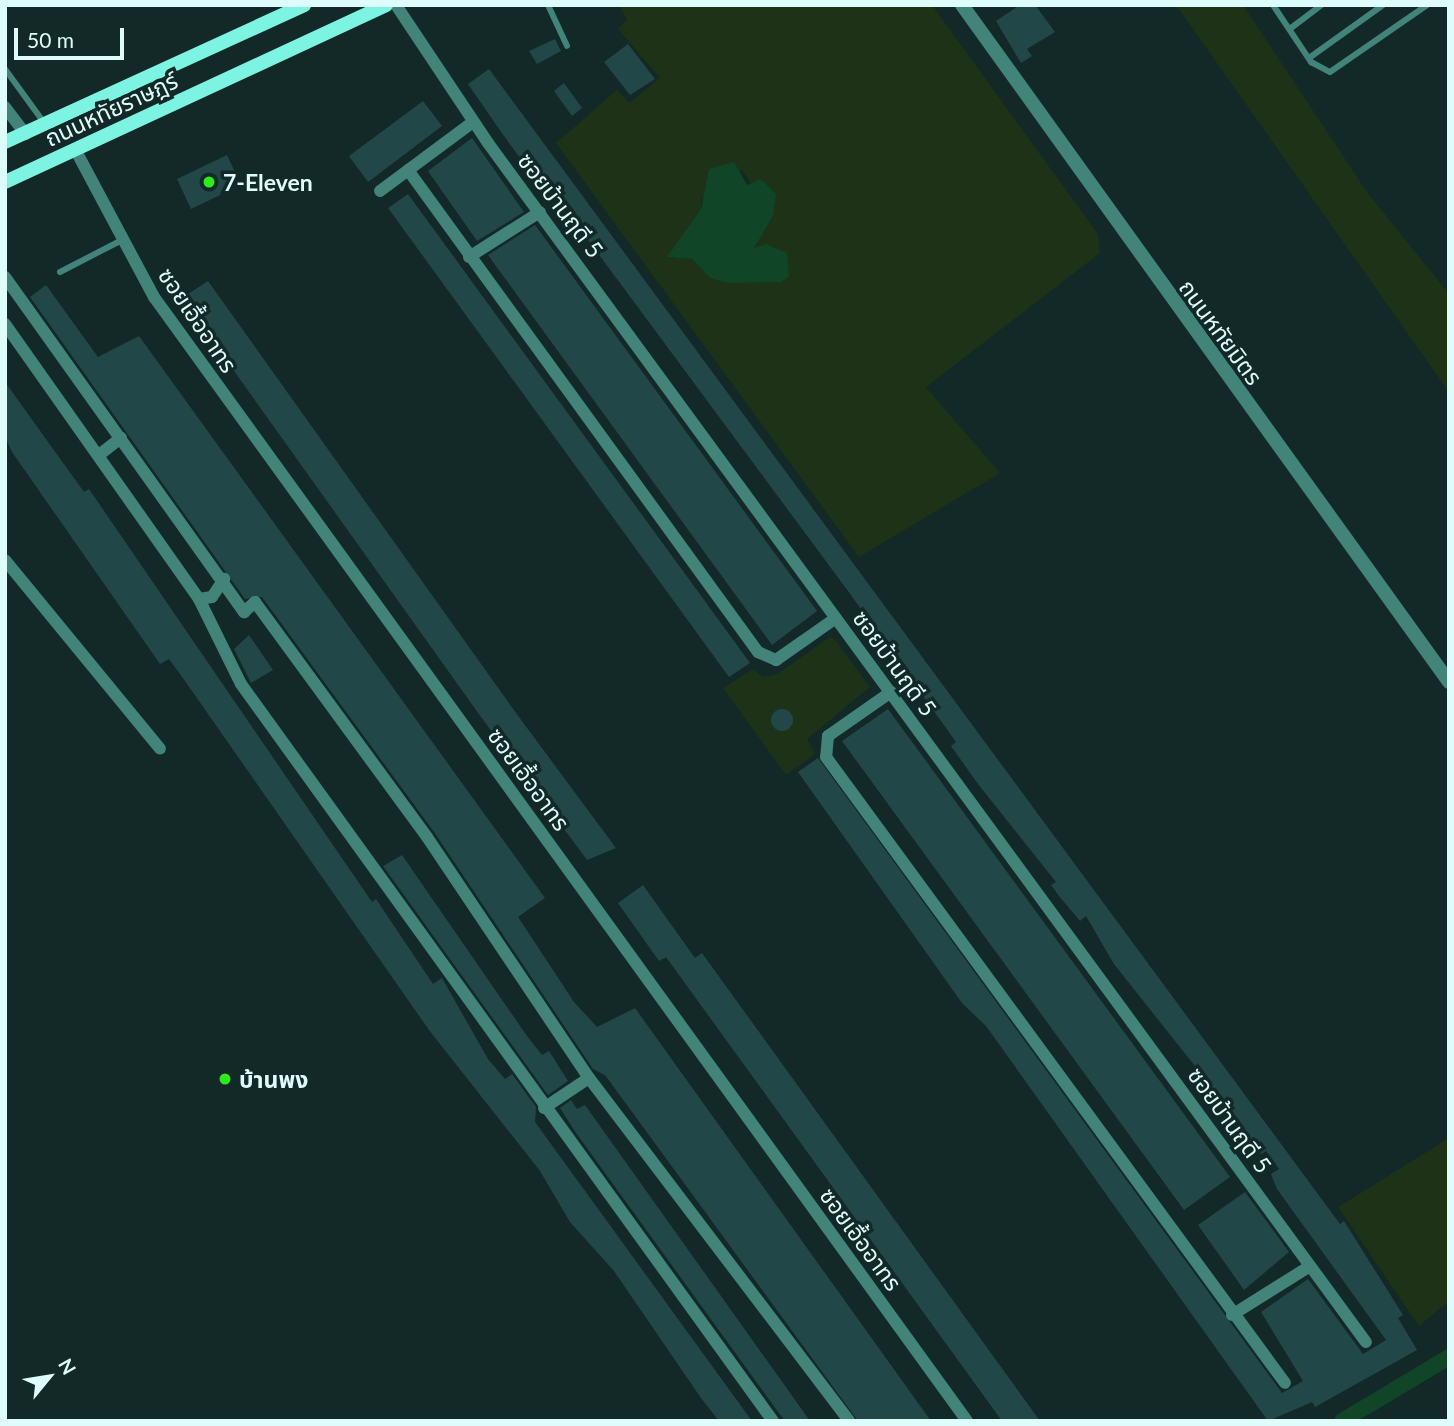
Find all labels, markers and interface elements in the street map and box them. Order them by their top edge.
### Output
scale bar [18,14,128,58]
text: 50 m [27,27,74,52]
street label: ถนนหทัยราษฎร์ [40,66,182,152]
street label: ซอยบ้านฤดี 5 [513,147,609,263]
place label: 7-Eleven [223,168,313,196]
marker: 7-Eleven [201,174,217,190]
street label: ซอยเอื้ออาทร [153,262,243,378]
street label: ถนนหทัยมิตร [1174,274,1268,390]
street label: ซอยบ้านฤดี 5 [847,605,943,721]
street label: ซอยเอื้ออาทร [482,722,576,836]
street label: ซอยบ้านฤดี 5 [1182,1062,1278,1178]
place label: บ้านพง [239,1065,308,1093]
marker: บ้านพง [217,1071,233,1087]
street label: ซอยเอื้ออาทร [814,1182,908,1296]
north arrow [14,1342,84,1412]
text: N [54,1354,81,1378]

